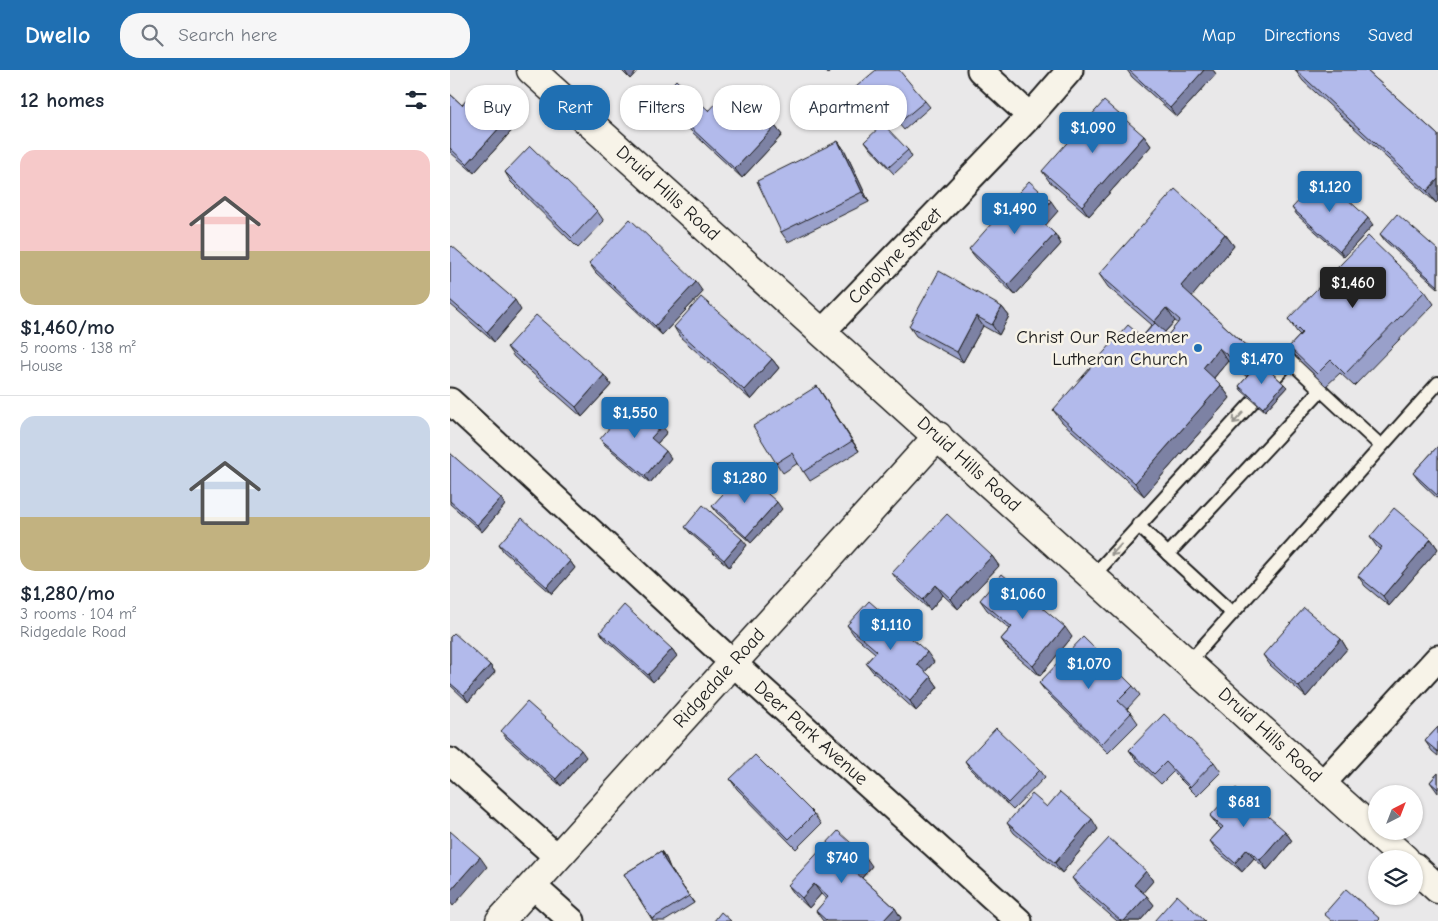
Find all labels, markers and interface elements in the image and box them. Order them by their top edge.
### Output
search box [120,13,470,58]
text: Dwello [25,21,90,49]
icon: search [138,21,166,49]
text: Search here [178,24,277,46]
text: Map [1202,25,1236,46]
text: Directions [1264,25,1340,46]
text: Saved [1368,25,1413,46]
chip: Buy [465,85,529,130]
chip: Rent [539,85,610,130]
chip: Filters [620,85,703,130]
chip: New [713,85,780,130]
chip: Apartment [790,85,907,130]
icon: filters [402,86,430,114]
text: 12 homes [20,88,104,112]
pin: $1,090 [1052,112,1134,154]
text: $1,090 [1070,119,1116,137]
street label: Druid Hills Road [612,141,724,245]
pin: $1,120 [1289,170,1371,213]
text: $1,120 [1309,178,1351,196]
icon: home [180,183,270,273]
pin: $1,490 [974,192,1056,235]
text: $1,490 [993,200,1037,218]
street label: Carolyne Street [844,203,947,309]
pin: $1,460 [1312,266,1394,309]
text: $1,460 [1331,274,1375,292]
text: $1,460/mo [20,315,115,339]
place label: Christ Our Redeemer Lutheran Church [1016,326,1188,370]
text: 5 rooms · 138 m² [20,339,136,357]
marker: Christ Our Redeemer Lutheran Church [1192,342,1204,354]
pin: $1,470 [1221,342,1303,385]
text: $1,470 [1241,350,1283,368]
text: House [20,357,63,375]
pin: $1,550 [594,396,676,439]
text: $1,550 [612,404,658,422]
one-way arrow [1232,411,1244,424]
street label: Druid Hills Road [913,412,1025,516]
icon: home [180,448,270,538]
pin: $1,280 [704,462,786,504]
text: $1,280 [723,469,767,487]
one-way arrow [1110,544,1122,557]
pin: $1,060 [982,578,1064,620]
text: $1,280/mo [20,581,115,605]
text: $1,060 [1000,585,1046,603]
text: 3 rooms · 104 m² [20,605,136,623]
pin: $1,110 [850,608,932,651]
text: $1,110 [871,616,911,634]
text: Ridgedale Road [20,623,126,641]
street label: Ridgedale Road [669,624,769,732]
pin: $1,070 [1048,648,1130,690]
text: $1,070 [1067,655,1111,673]
street label: Deer Park Avenue [750,676,872,790]
street label: Druid Hills Road [1214,683,1326,787]
north arrow [1368,785,1422,840]
map controls [1368,785,1423,905]
pin: $681 [1214,786,1274,828]
text: $681 [1228,793,1260,811]
pin: $740 [812,842,872,884]
text: $740 [826,849,858,867]
button: layers [1368,850,1423,905]

